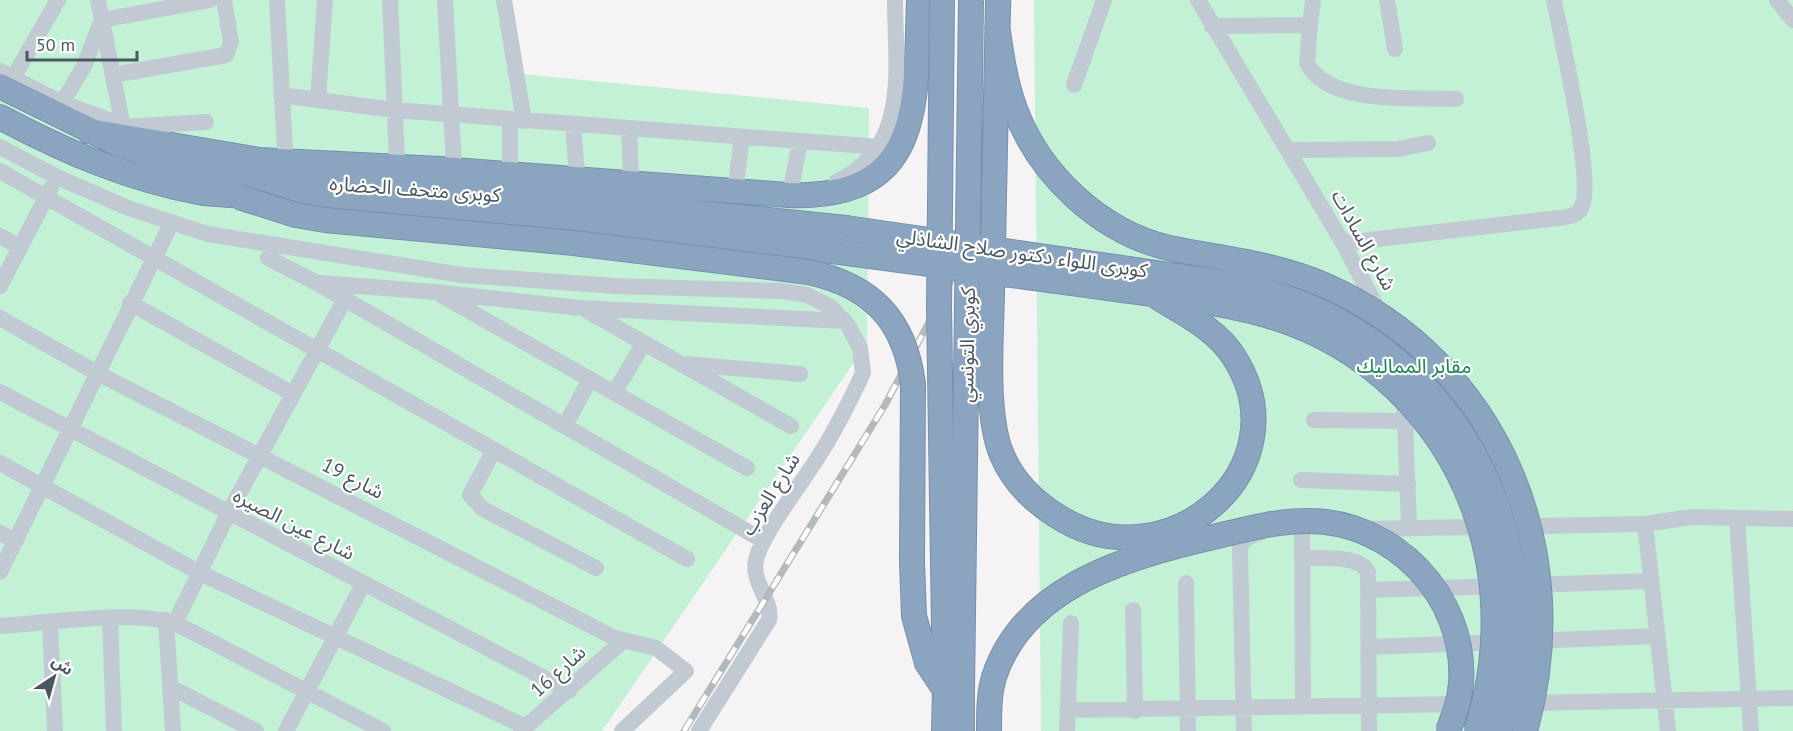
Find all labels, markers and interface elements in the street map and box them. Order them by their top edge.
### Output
scale bar [27,24,136,62]
text: 50 m [36,33,75,56]
street label: كوبرى متحف الحضاره [328,170,502,208]
street label: شارع السادات [1324,185,1402,296]
street label: كوبرى اللواء دكتور صلاح الشاذلي [895,223,1150,286]
street label: كوبري التونسي [953,286,984,403]
park label: مقابر المماليك [1357,353,1471,379]
street label: شارع العزب [734,448,807,541]
street label: شارع 19 [317,451,388,506]
street label: شارع عين الصيره [228,482,359,568]
street label: شارع 16 [525,639,593,704]
north arrow [24,647,84,707]
text: ش [48,650,78,679]

